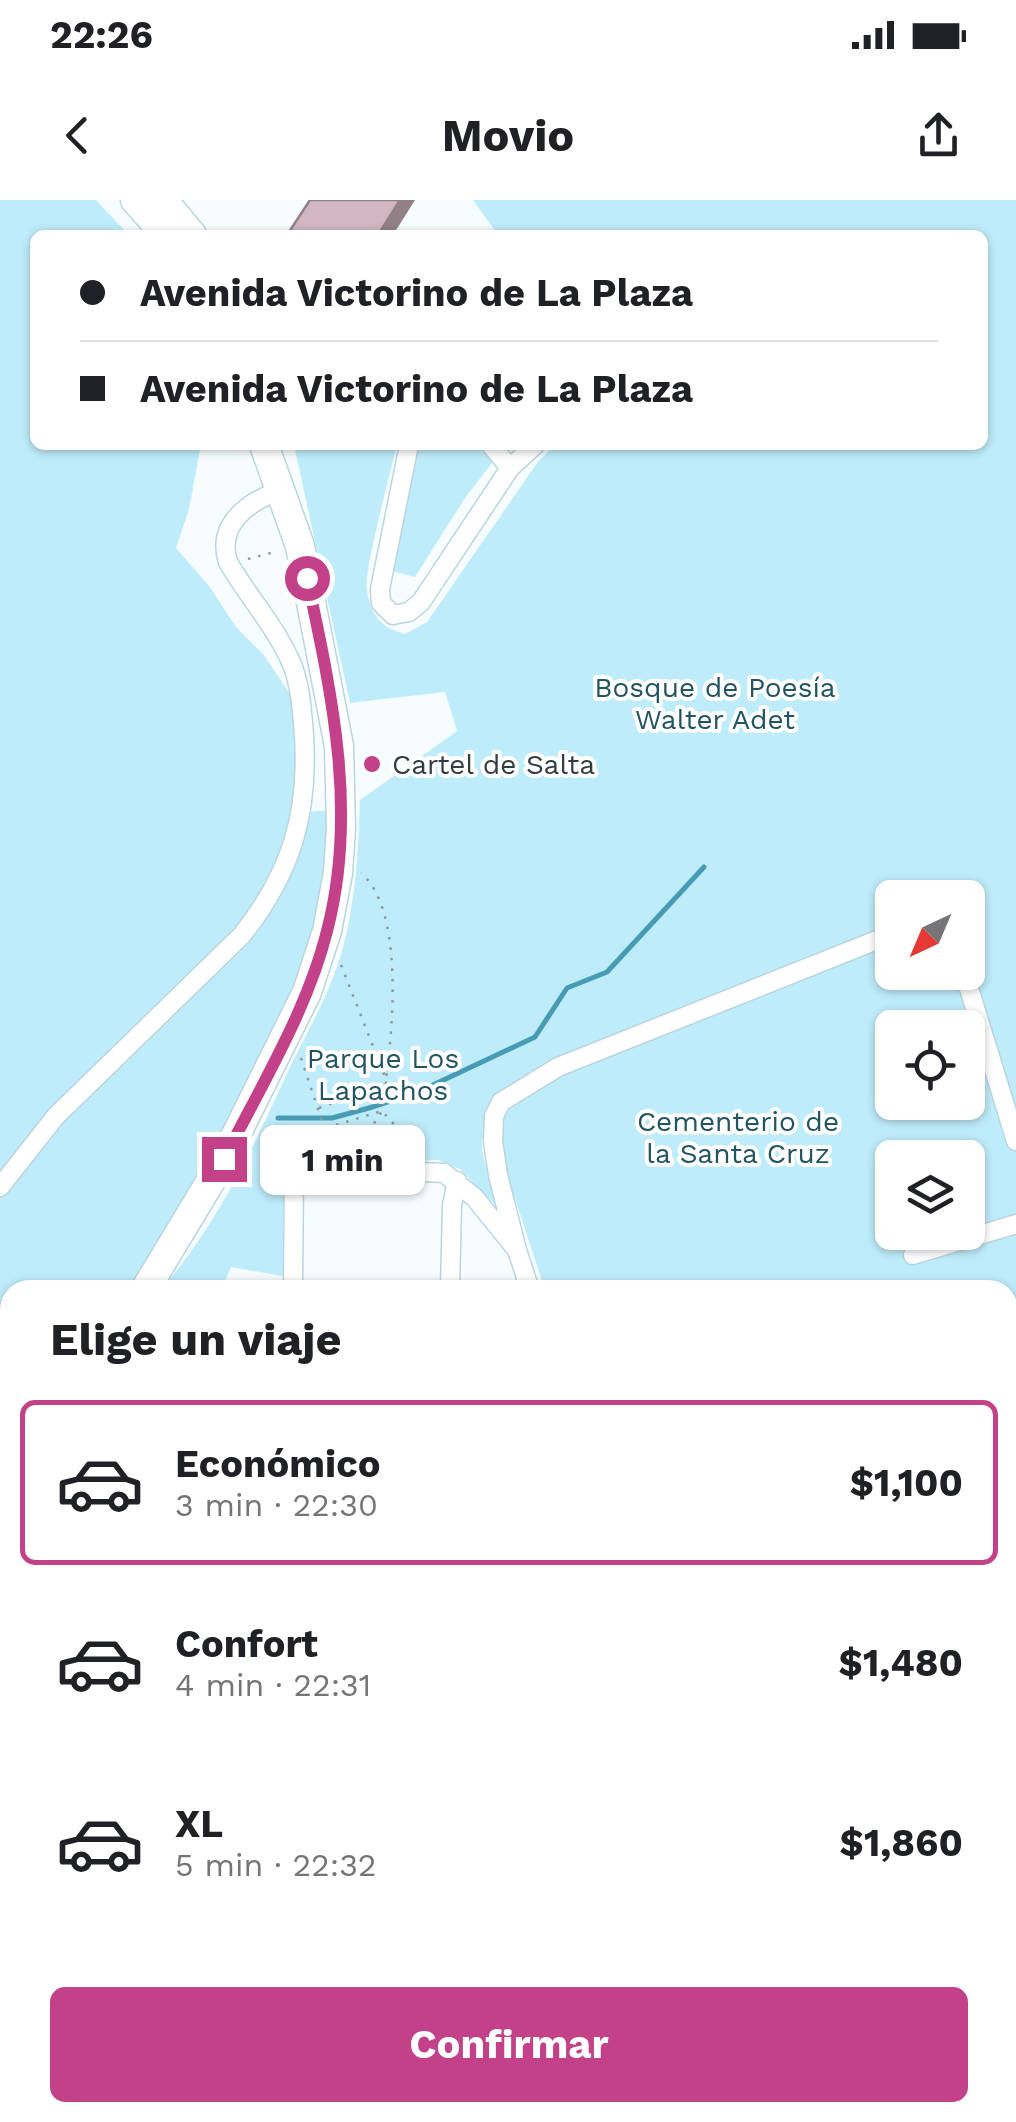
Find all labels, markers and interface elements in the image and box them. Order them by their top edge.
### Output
text: 22:26 [50,13,153,57]
icon: back [50,108,105,163]
icon: share [911,108,966,163]
text: Movio [442,109,574,162]
text: Avenida Victorino de La Plaza [140,271,693,315]
text: Avenida Victorino de La Plaza [140,367,693,411]
route start [285,556,330,601]
park label: Bosque de Poesía Walter Adet [594,671,836,736]
place label: Cartel de Salta [392,748,595,781]
marker: Cartel de Salta [361,753,383,775]
north arrow [875,880,985,990]
map controls [875,880,985,1250]
button: locate [875,1010,985,1120]
park label: Parque Los Lapachos [307,1042,459,1107]
park label: Cementerio de la Santa Cruz [637,1105,839,1170]
callout: 1 min [259,1124,424,1194]
route end [202,1137,247,1182]
button: layers [875,1140,985,1250]
text: 1 min [301,1141,384,1179]
text: Elige un viaje [50,1313,342,1366]
icon: car [55,1438,145,1528]
text: Económico [175,1442,380,1486]
text: $1,100 [850,1461,963,1505]
text: 3 min · 22:30 [175,1486,378,1524]
icon: car [55,1618,145,1708]
text: Confort [175,1622,318,1666]
text: $1,480 [839,1641,963,1685]
text: 4 min · 22:31 [175,1666,371,1704]
icon: car [55,1798,145,1888]
text: XL [175,1802,223,1846]
text: $1,860 [840,1821,963,1865]
text: 5 min · 22:32 [175,1846,377,1884]
button: Confirmar [50,1987,968,2102]

